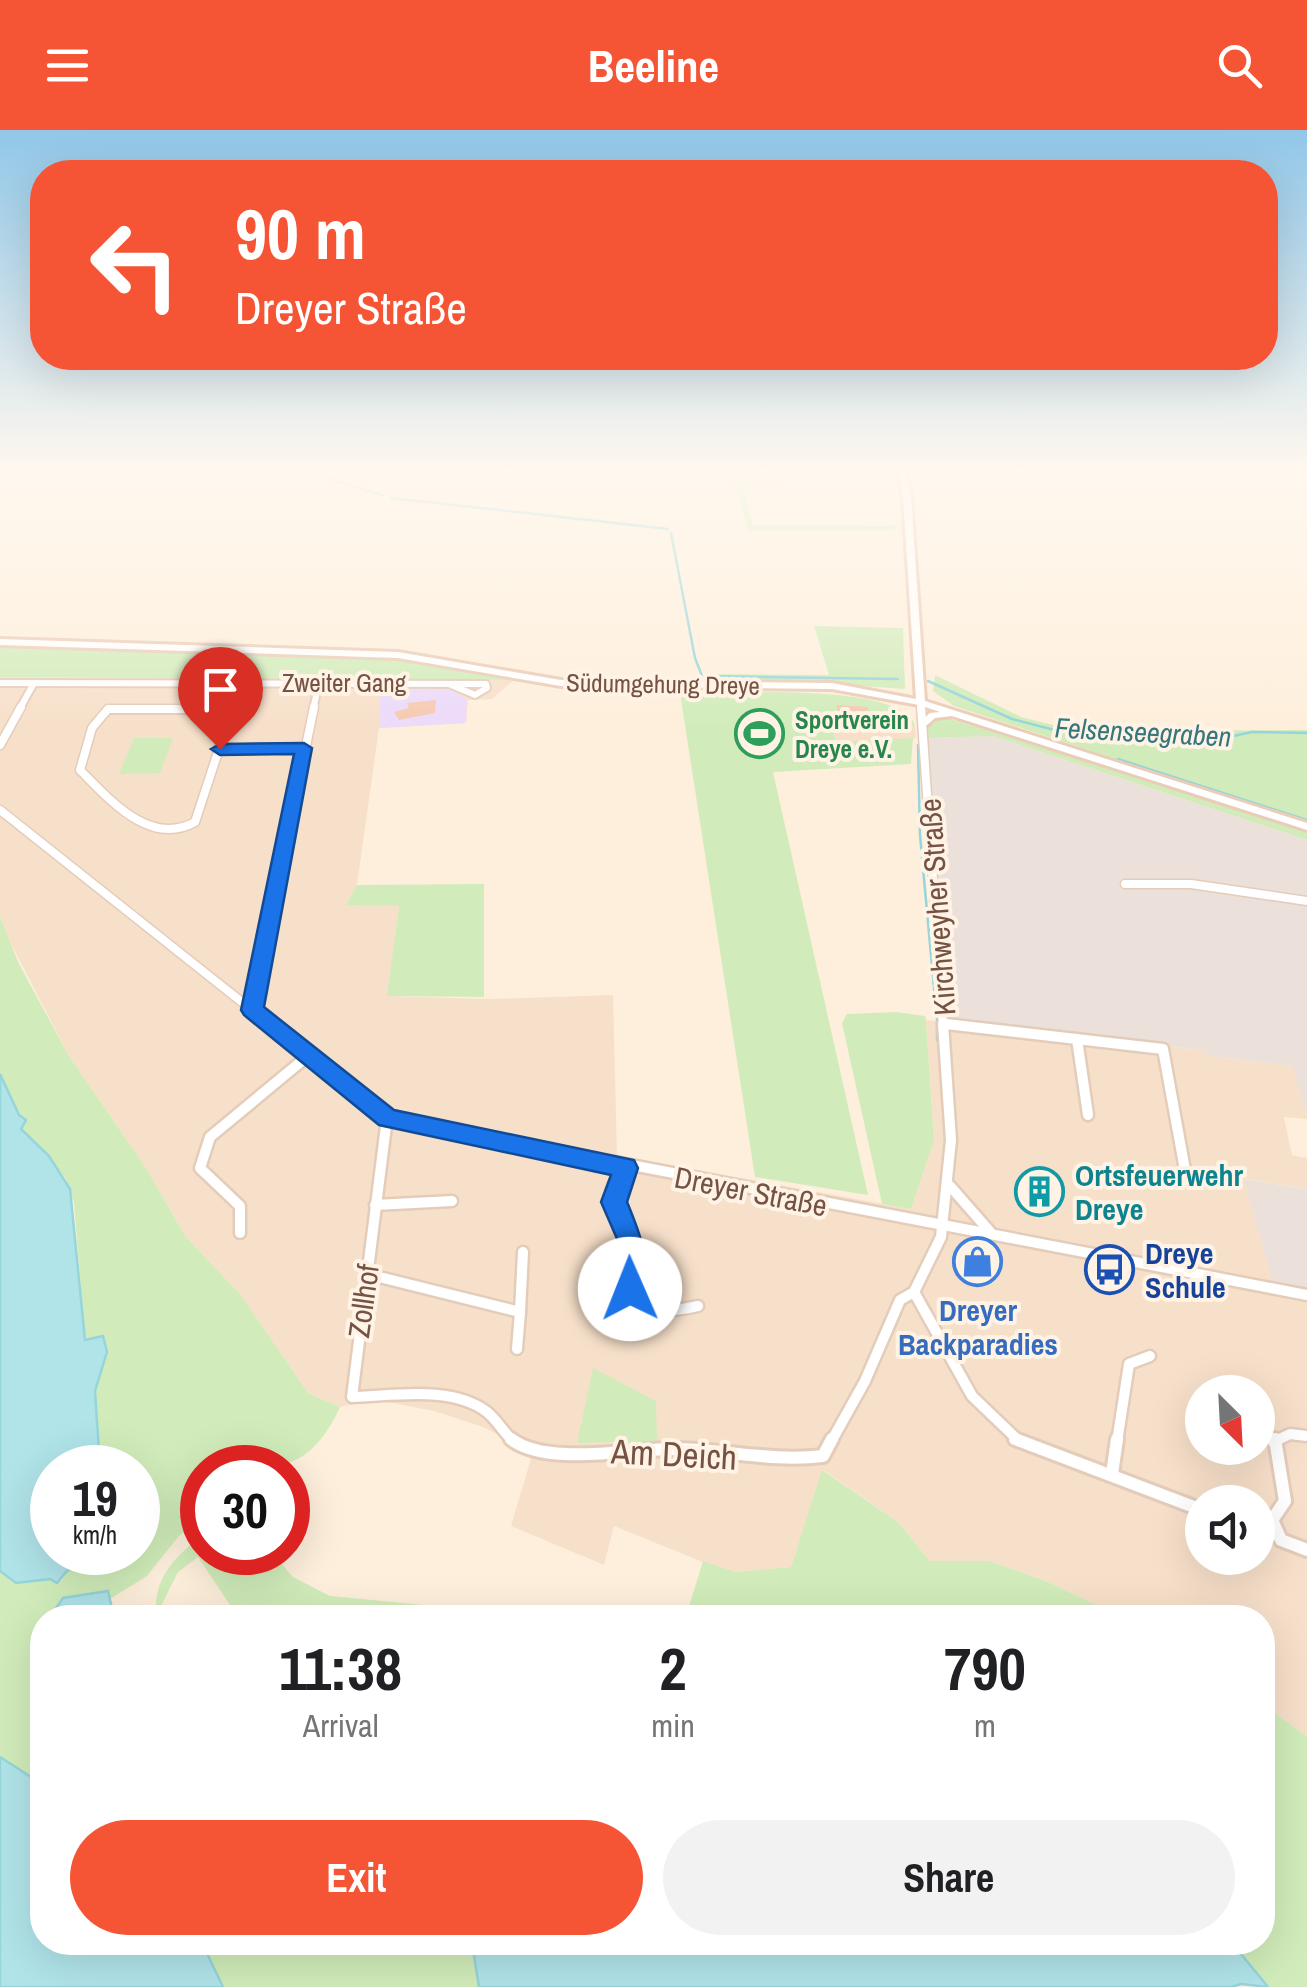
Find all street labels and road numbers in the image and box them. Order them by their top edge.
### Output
street label: Südumgehung Dreye [566,665,760,703]
street label: Zweiter Gang [282,666,407,700]
street label: Kirchweyher Straße [909,797,965,1017]
street label: Dreyer Straße [671,1157,831,1225]
street label: Zollhof [338,1262,388,1340]
street label: Am Deich [609,1427,738,1481]

